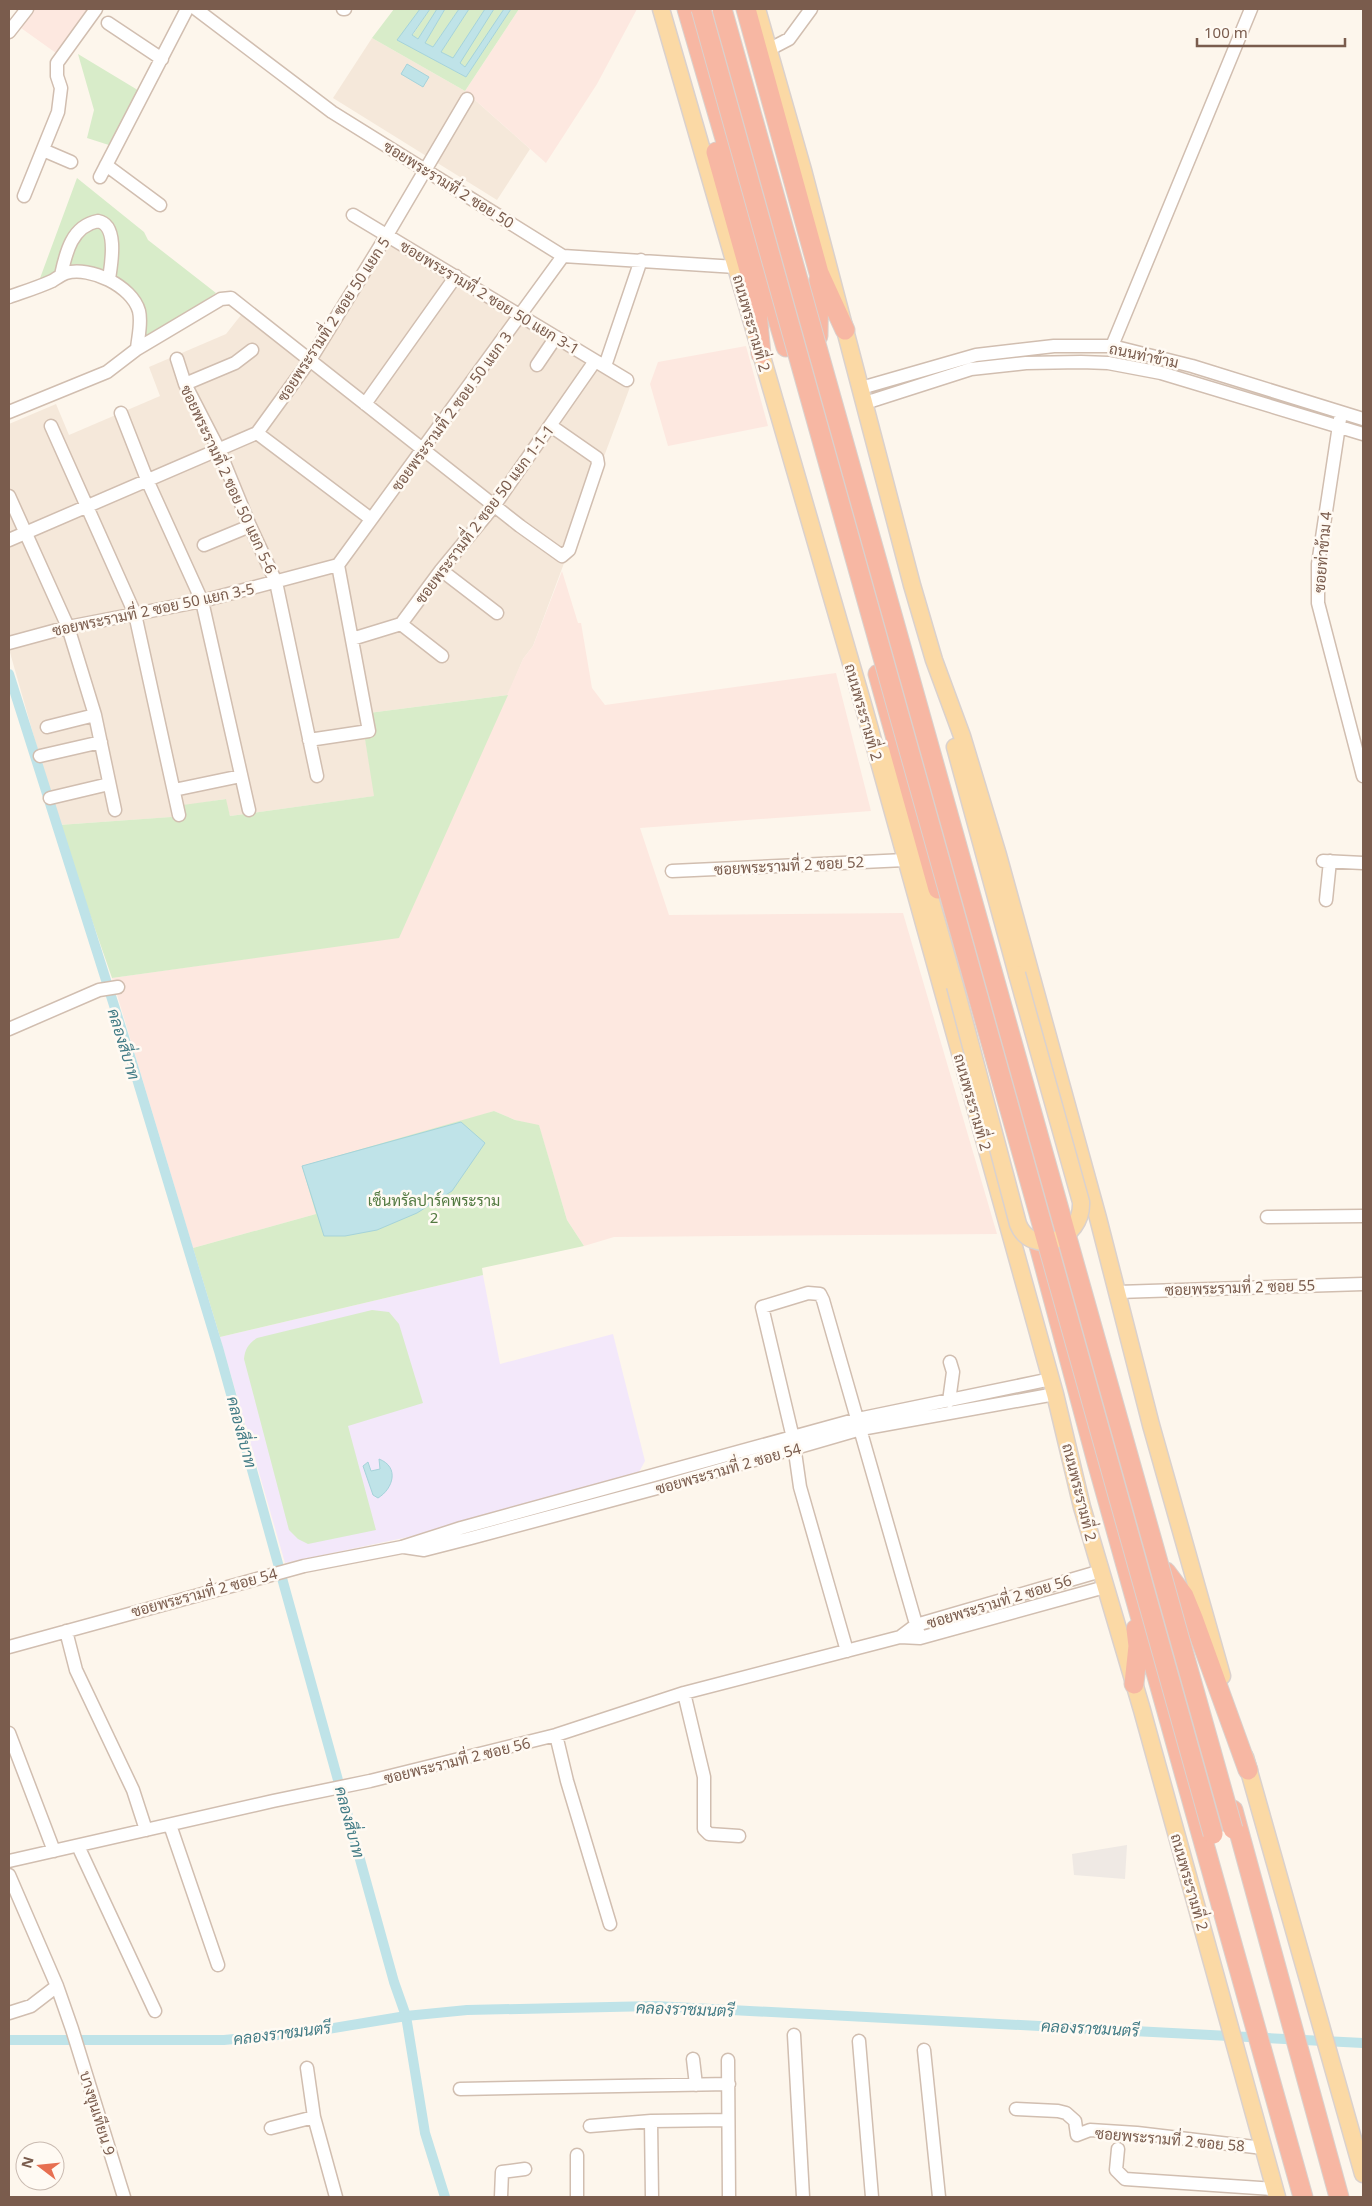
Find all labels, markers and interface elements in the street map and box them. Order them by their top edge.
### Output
scale bar [1197,15,1344,47]
text: 100 m [1204,22,1248,42]
street label: ซอยพระรามที่ 2 ซอย 50 [380,132,520,232]
street label: ซอยพระรามที่ 2 ซอย 50 แยก 5 [269,231,394,405]
street label: ซอยพระรามที่ 2 ซอย 50 แยก 3-1 [397,232,586,359]
street label: ถนนพระรามที่ 2 [729,271,779,374]
street label: ซอยพระรามที่ 2 ซอย 50 แยก 3 [383,325,516,495]
street label: ถนนท่าข้าม [1108,338,1180,372]
street label: ซอยพระรามที่ 2 ซอย 50 แยก 5-6 [176,380,285,577]
street label: ซอยพระรามที่ 2 ซอย 50 แยก 1-1-1 [407,418,558,608]
street label: ซอยท่าข้าม 4 [1308,510,1336,594]
street label: ซอยพระรามที่ 2 ซอย 50 แยก 3-5 [49,574,256,640]
street label: ถนนพระรามที่ 2 [841,660,891,763]
street label: ซอยพระรามที่ 2 ซอย 52 [713,847,865,879]
water label: คลองสี่บาท [103,1005,148,1082]
street label: ถนนพระรามที่ 2 [950,1050,1000,1153]
park label: เซ็นทรัลปาร์คพระราม 2 [368,1190,500,1227]
street label: ซอยพระรามที่ 2 ซอย 55 [1164,1270,1315,1300]
water label: คลองสี่บาท [222,1393,265,1470]
street label: ซอยพระรามที่ 2 ซอย 54 [652,1434,803,1498]
street label: ถนนพระรามที่ 2 [1058,1440,1106,1543]
street label: ซอยพระรามที่ 2 ซอย 54 [128,1559,280,1621]
street label: ซอยพระรามที่ 2 ซอย 56 [923,1566,1074,1633]
street label: ซอยพระรามที่ 2 ซอย 56 [381,1728,532,1788]
water label: คลองสี่บาท [330,1783,373,1860]
street label: ถนนพระรามที่ 2 [1167,1830,1217,1933]
water label: คลองราชมนตรี [636,1996,736,2022]
water label: คลองราชมนตรี [1040,2014,1141,2042]
water label: คลองราชมนตรี [232,2016,333,2050]
street label: บางขุนเทียน 9 [74,2068,120,2158]
street label: ซอยพระรามที่ 2 ซอย 58 [1094,2119,1246,2156]
north arrow [15,2141,65,2191]
text: N [16,2154,38,2170]

